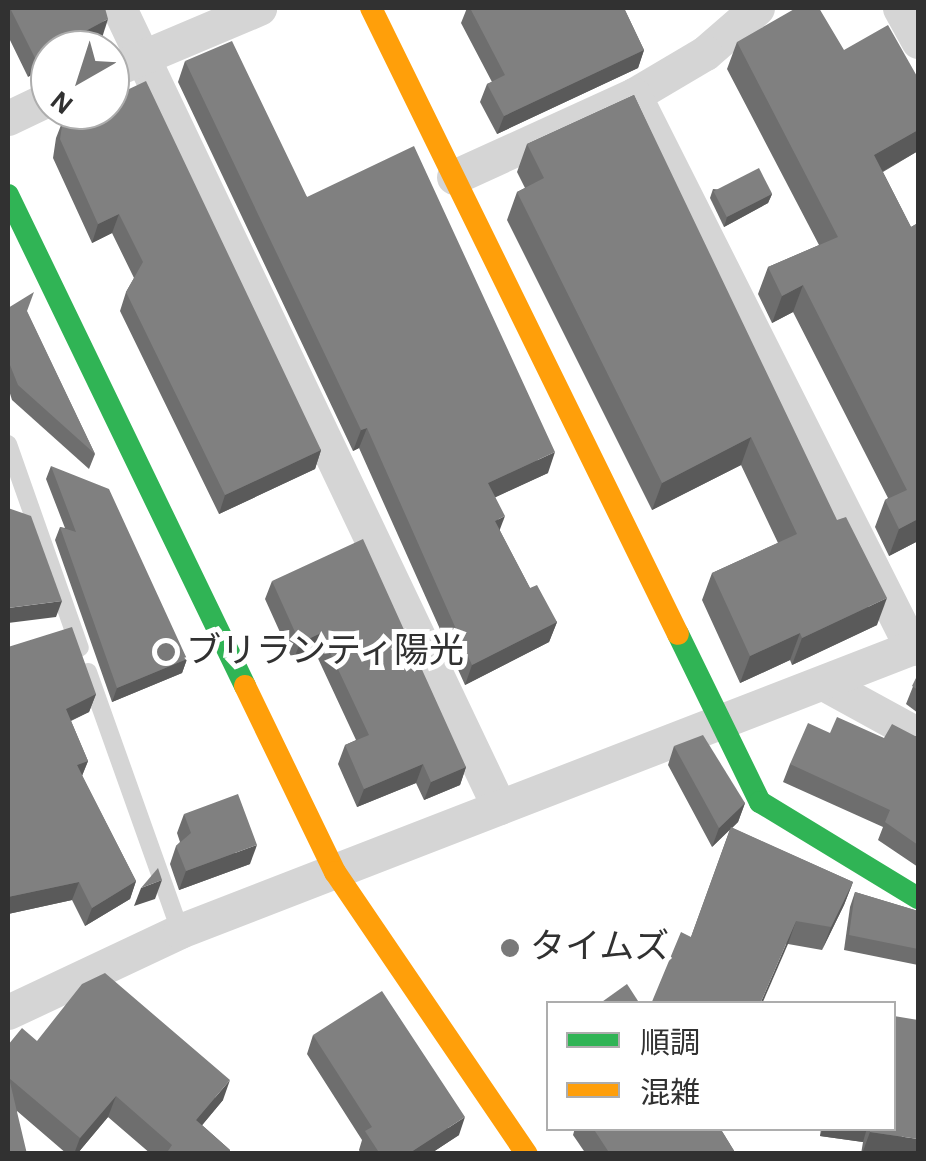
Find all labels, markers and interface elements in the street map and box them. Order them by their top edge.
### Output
north arrow [30,30,130,130]
text: N [46,85,79,119]
place label: ブリランティ陽光 [186,631,466,673]
marker: ブリランティ陽光 [155,641,177,663]
place label: タイムズ [530,927,670,969]
marker: タイムズ [499,937,521,959]
legend [546,1001,896,1131]
text: 順調 [640,1029,700,1059]
text: 混雑 [640,1079,700,1109]

